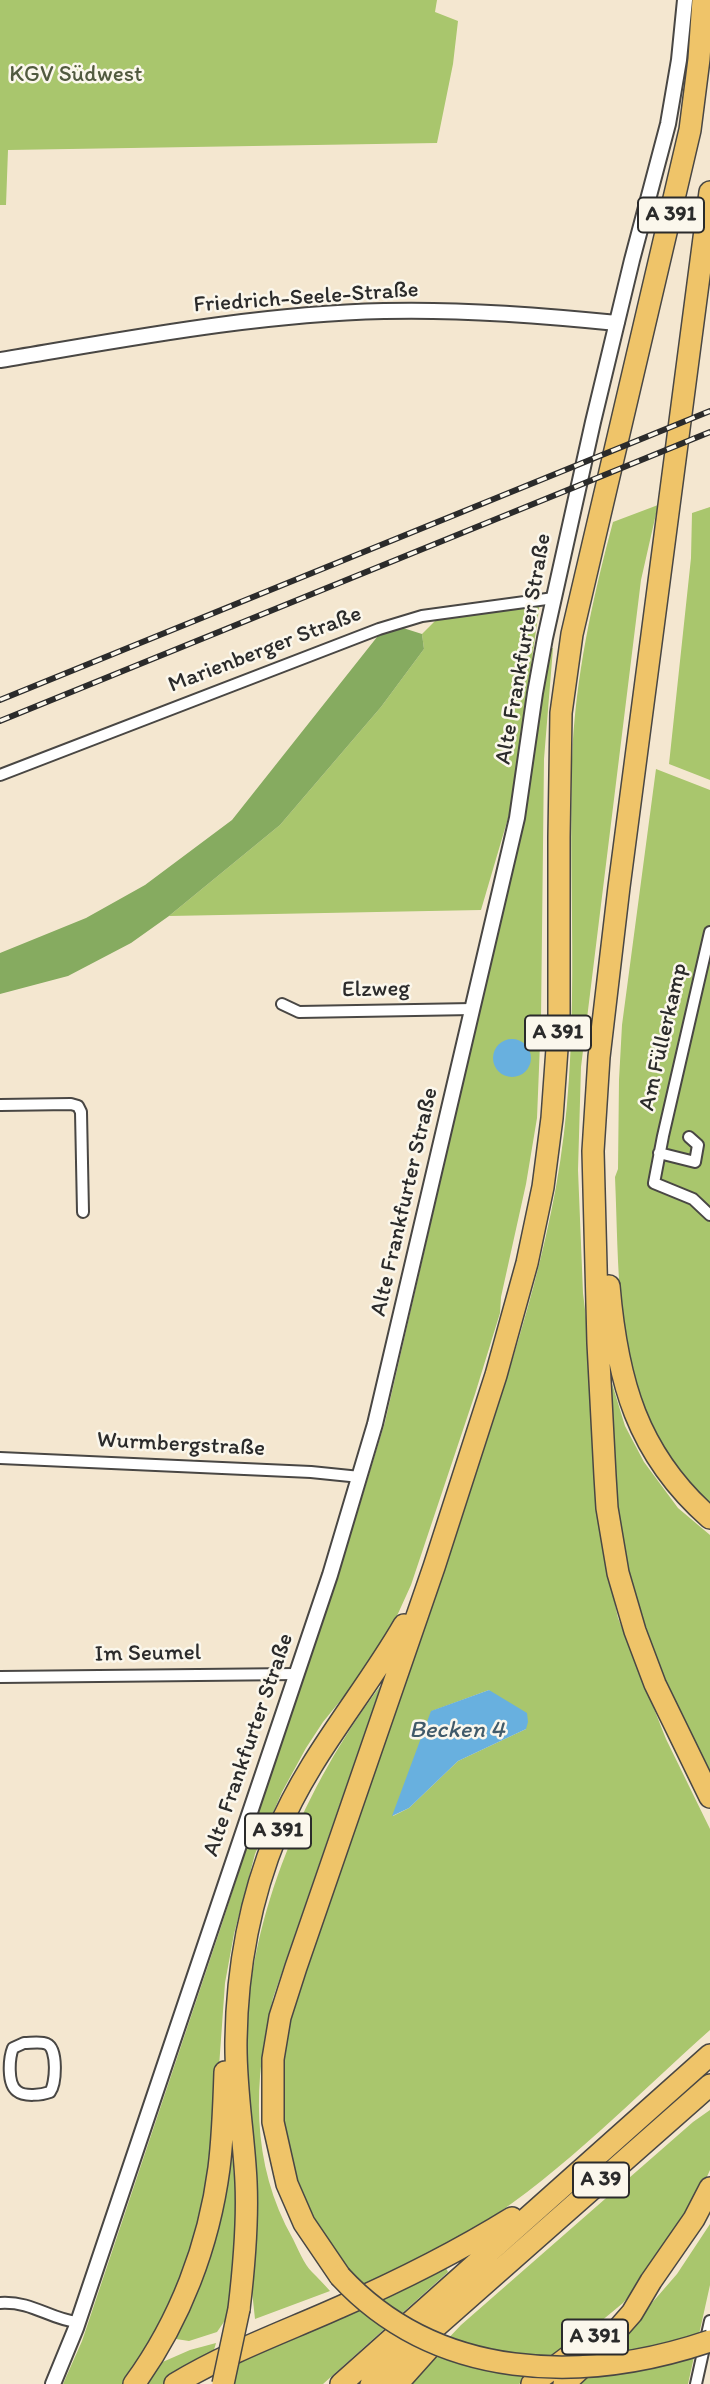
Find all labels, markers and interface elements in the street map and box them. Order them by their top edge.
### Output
park label: KGV Südwest [9,61,143,89]
road number: A 391 [638,198,704,232]
street label: Friedrich-Seele-Straße [193,276,419,320]
street label: Alte Frankfurter Straße [490,531,558,767]
street label: Marienberger Straße [164,600,366,700]
street label: Am Füllerkamp [634,961,694,1113]
street label: Elzweg [342,976,410,1004]
road number: A 391 [525,1016,591,1050]
street label: Alte Frankfurter Straße [365,1085,445,1319]
street label: Wurmbergstraße [96,1427,266,1463]
street label: Alte Frankfurter Straße [198,1630,300,1860]
street label: Im Seumel [95,1639,201,1669]
water label: Becken 4 [409,1717,505,1745]
road number: A 391 [245,1814,311,1848]
road number: A 39 [573,2162,629,2198]
road number: A 391 [562,2320,628,2354]

